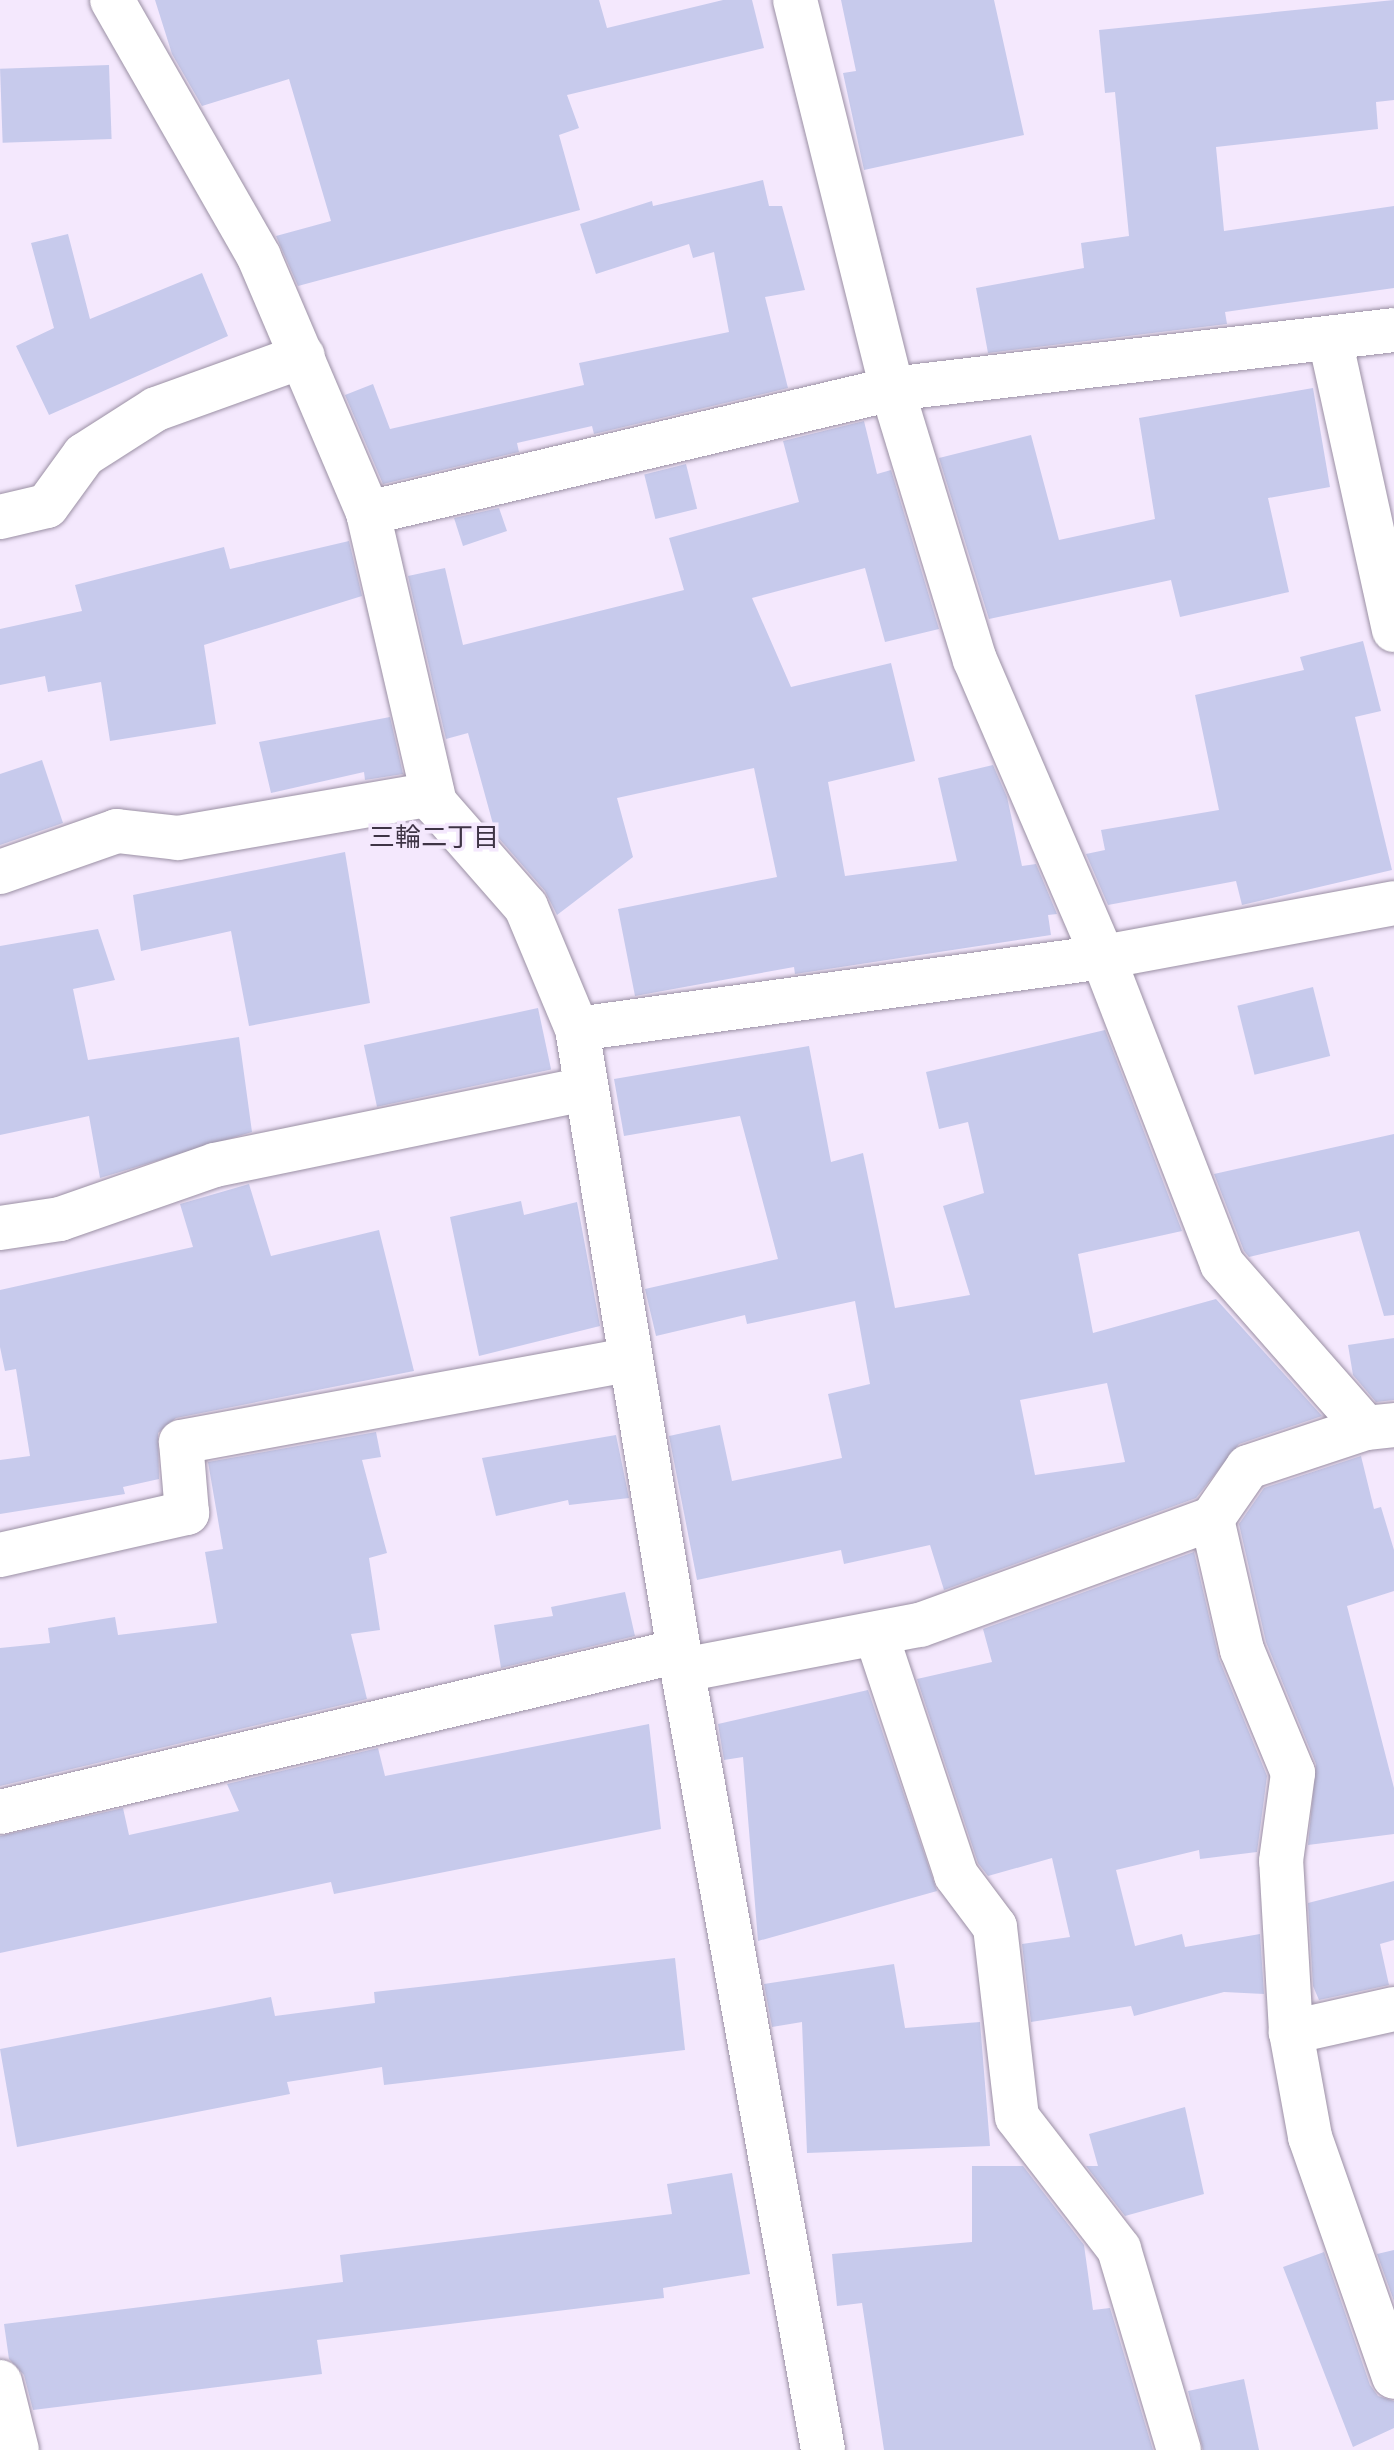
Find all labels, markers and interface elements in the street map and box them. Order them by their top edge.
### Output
district label: 三輪二丁目 [369,822,499,854]

